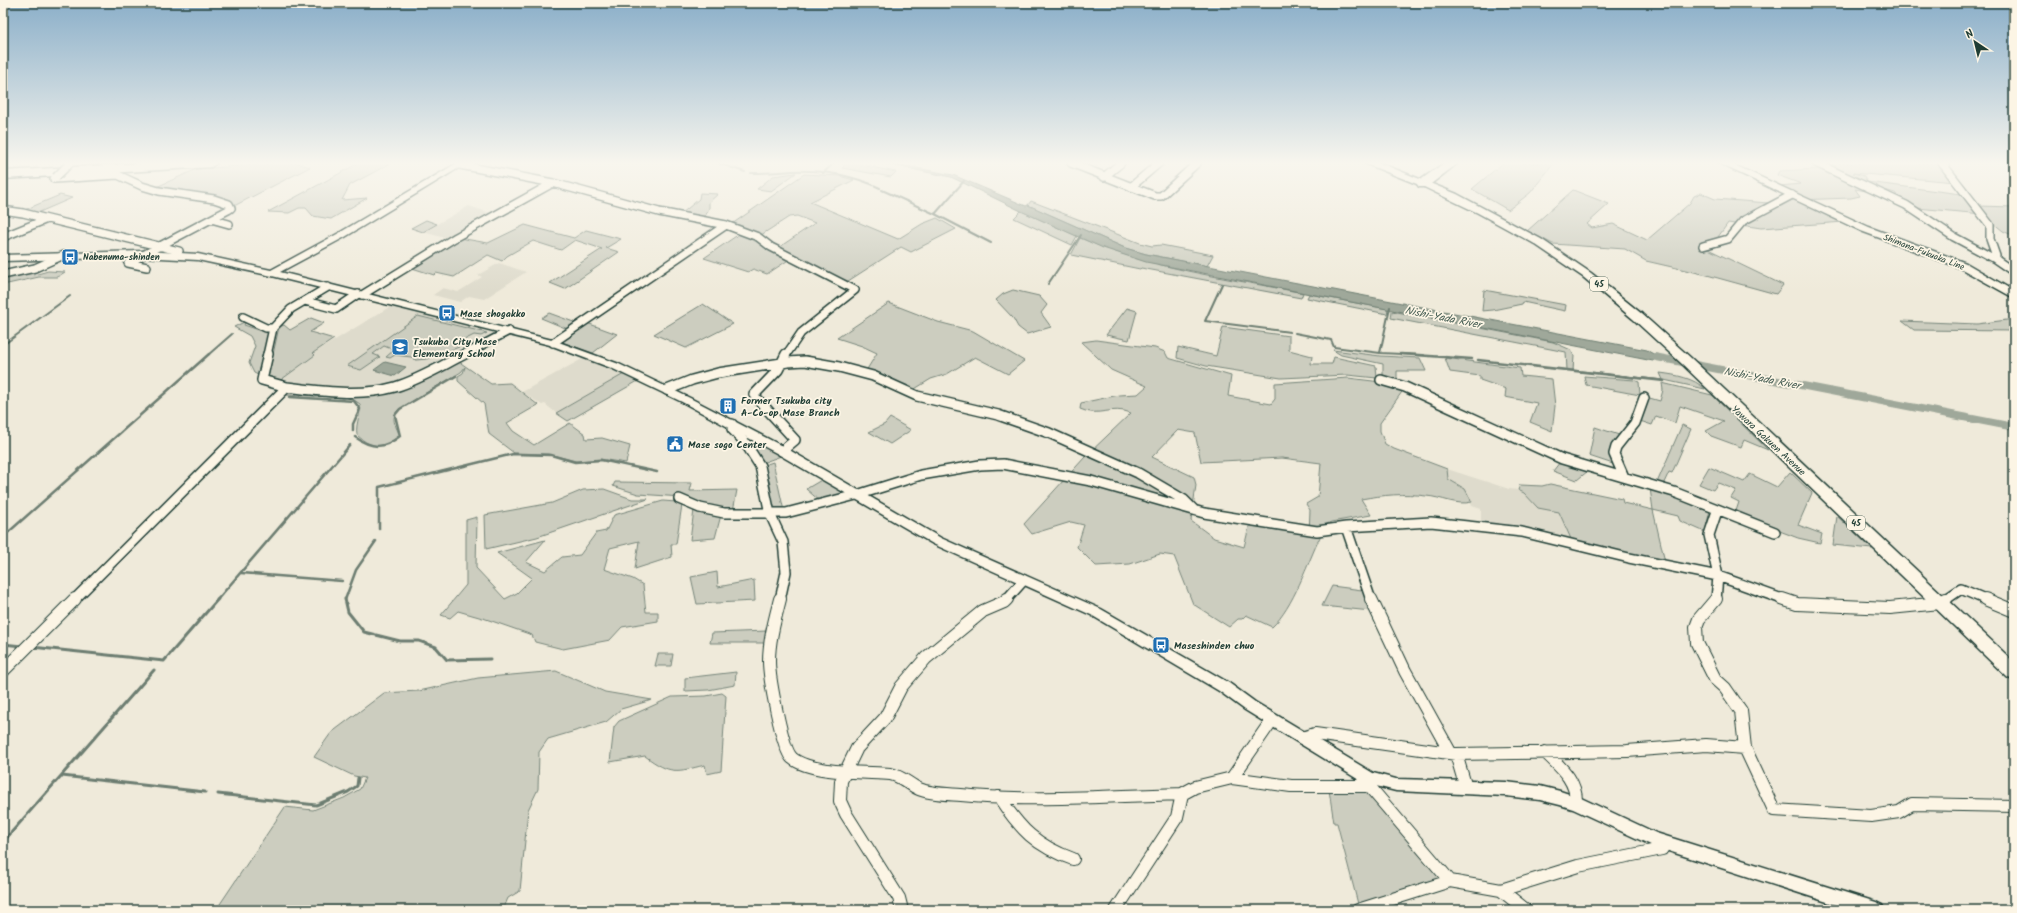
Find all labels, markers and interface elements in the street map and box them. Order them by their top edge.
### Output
north arrow [1955,22,1995,62]
text: N [1962,25,1978,44]
street label: Shimana-Fukuoka Line [1881,230,1967,275]
bus stop icon: Nabenuma-shinden [60,247,80,267]
place label: Nabenuma-shinden [83,250,160,265]
road number: 45 [1590,277,1608,291]
water label: Nishi-Yada River [1403,302,1485,335]
bus stop icon: Mase shogakko [437,303,457,323]
place label: Mase shogakko [460,306,526,322]
place label: Tsukuba City Mase Elementary School [413,334,497,362]
school or university icon: Tsukuba City Mase Elementary School [390,337,410,357]
water label: Nishi-Yada River [1722,363,1804,396]
place label: Former Tsukuba city A-Co-op Mase Branch [741,393,840,421]
building icon: Former Tsukuba city A-Co-op Mase Branch [718,396,738,416]
street label: Yawara Gakuen Avenue [1727,402,1810,480]
public building icon: Mase sogo Center [665,434,685,454]
place label: Mase sogo Center [688,437,766,453]
road number: 45 [1847,516,1865,530]
bus stop icon: Maseshinden chuo [1151,635,1171,655]
place label: Maseshinden chuo [1174,638,1255,654]

